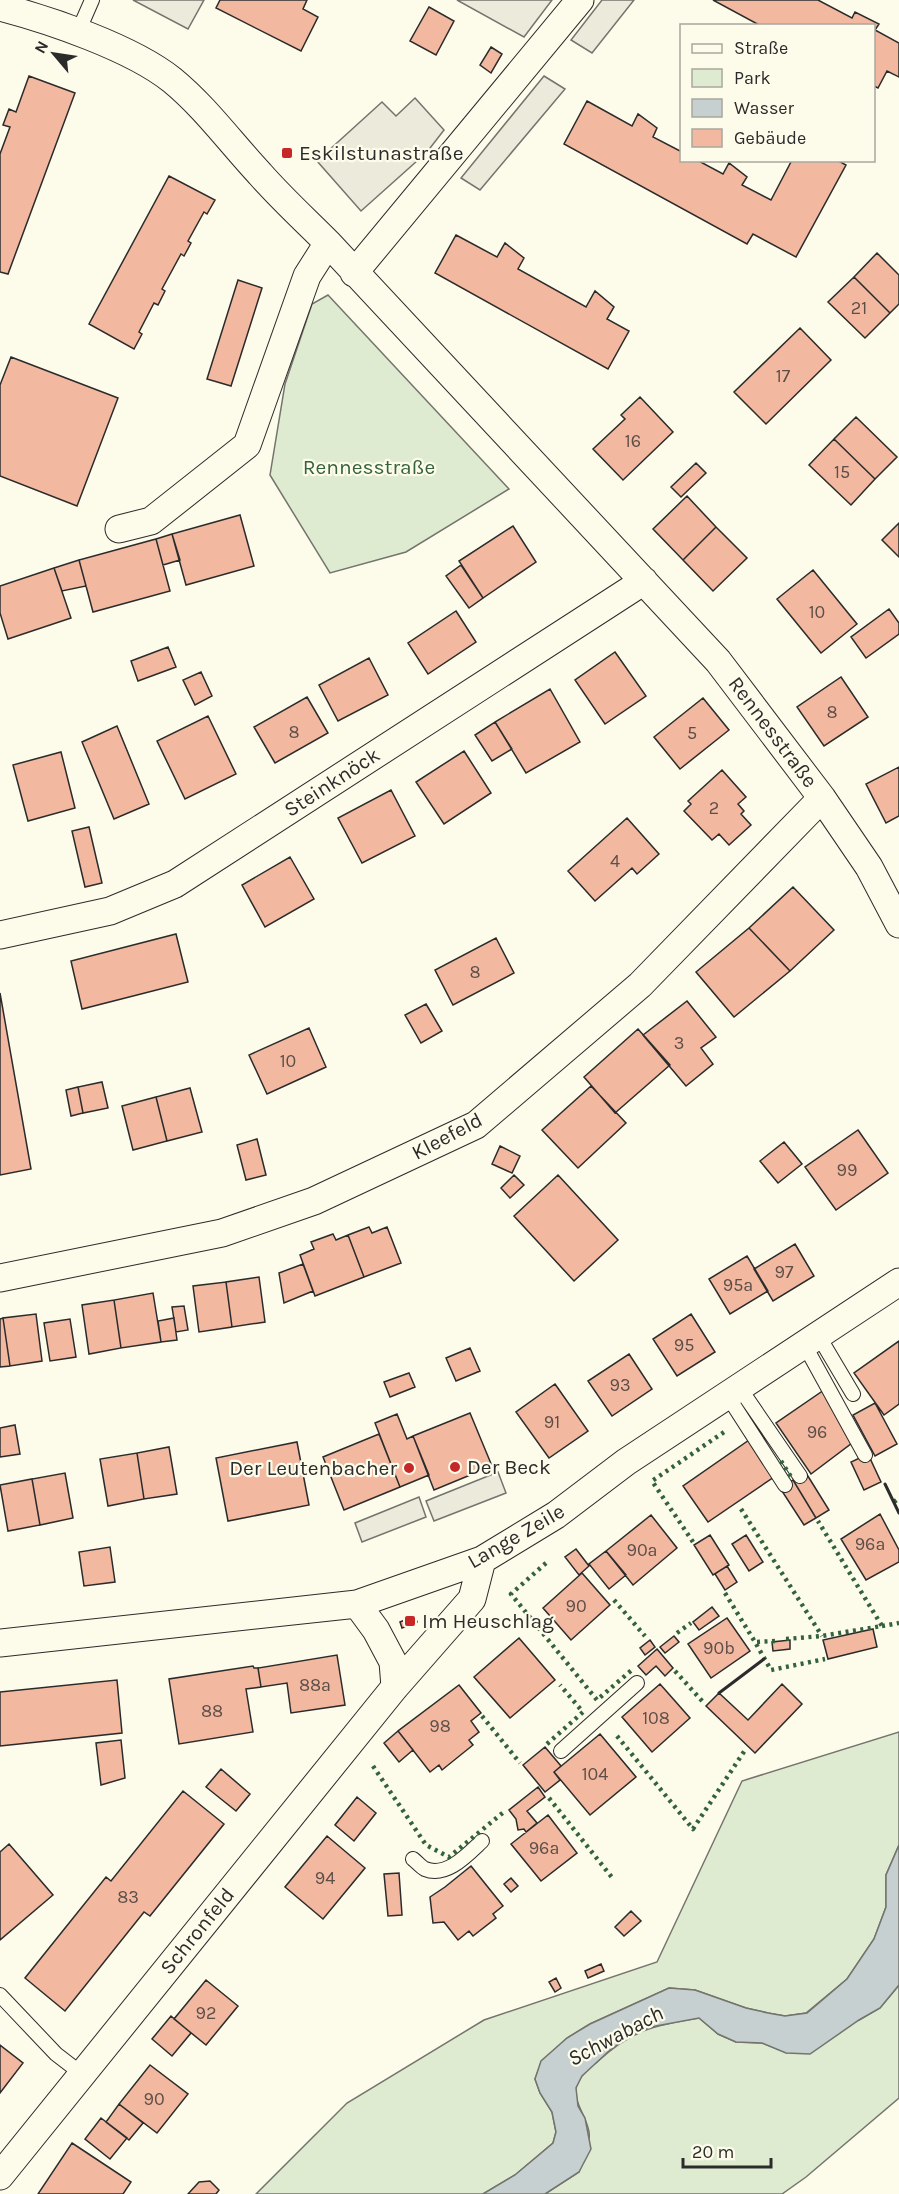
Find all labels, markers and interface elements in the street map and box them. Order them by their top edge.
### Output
north arrow [24,24,84,84]
legend [680,24,875,162]
text: N [30,37,52,57]
text: Straße [734,37,788,59]
text: Park [734,67,771,89]
text: Wasser [734,97,795,119]
text: Gebäude [734,127,806,149]
place label: Eskilstunastraße [299,141,463,165]
marker: Eskilstunastraße [280,146,294,160]
house number: 21 [851,297,867,319]
house number: 17 [776,365,791,387]
house number: 16 [625,430,641,452]
park label: Rennesstraße [303,455,435,479]
house number: 15 [834,461,850,483]
house number: 10 [809,601,825,623]
street label: Rennesstraße [724,672,822,792]
house number: 8 [826,701,838,723]
house number: 8 [288,721,300,743]
house number: 5 [687,722,697,744]
street label: Steinknöck [280,742,384,822]
house number: 2 [709,797,719,819]
house number: 4 [610,850,620,872]
house number: 8 [469,961,481,983]
house number: 3 [674,1032,684,1054]
house number: 10 [280,1050,296,1072]
street label: Kleefeld [408,1107,486,1165]
house number: 99 [837,1159,857,1181]
house number: 97 [775,1261,794,1283]
house number: 95a [723,1274,753,1296]
house number: 95 [674,1334,694,1356]
house number: 93 [609,1374,631,1396]
house number: 91 [544,1411,560,1433]
house number: 96 [807,1421,827,1443]
place label: Der Beck [467,1455,551,1479]
place label: Der Leutenbacher [229,1456,397,1480]
marker: Der Beck [448,1460,462,1474]
marker: Der Leutenbacher [402,1461,416,1475]
street label: Lange Zeile [463,1499,569,1573]
house number: 96a [855,1533,885,1555]
house number: 90a [626,1539,658,1561]
house number: 90 [565,1595,587,1617]
place label: Im Heuschlag [422,1609,554,1633]
marker: Im Heuschlag [403,1614,417,1628]
house number: 90b [703,1637,735,1659]
house number: 88a [299,1674,331,1696]
house number: 88 [201,1700,223,1722]
house number: 108 [642,1707,670,1729]
house number: 98 [429,1715,451,1737]
house number: 104 [582,1763,608,1785]
house number: 96a [529,1837,559,1859]
house number: 94 [315,1867,335,1889]
street label: Schronfeld [155,1883,239,1979]
house number: 83 [117,1886,139,1908]
water label: Schwabach [563,2000,668,2072]
house number: 92 [196,2002,216,2024]
house number: 90 [143,2088,165,2110]
scale bar [683,2131,772,2169]
text: 20 m [692,2141,734,2163]

